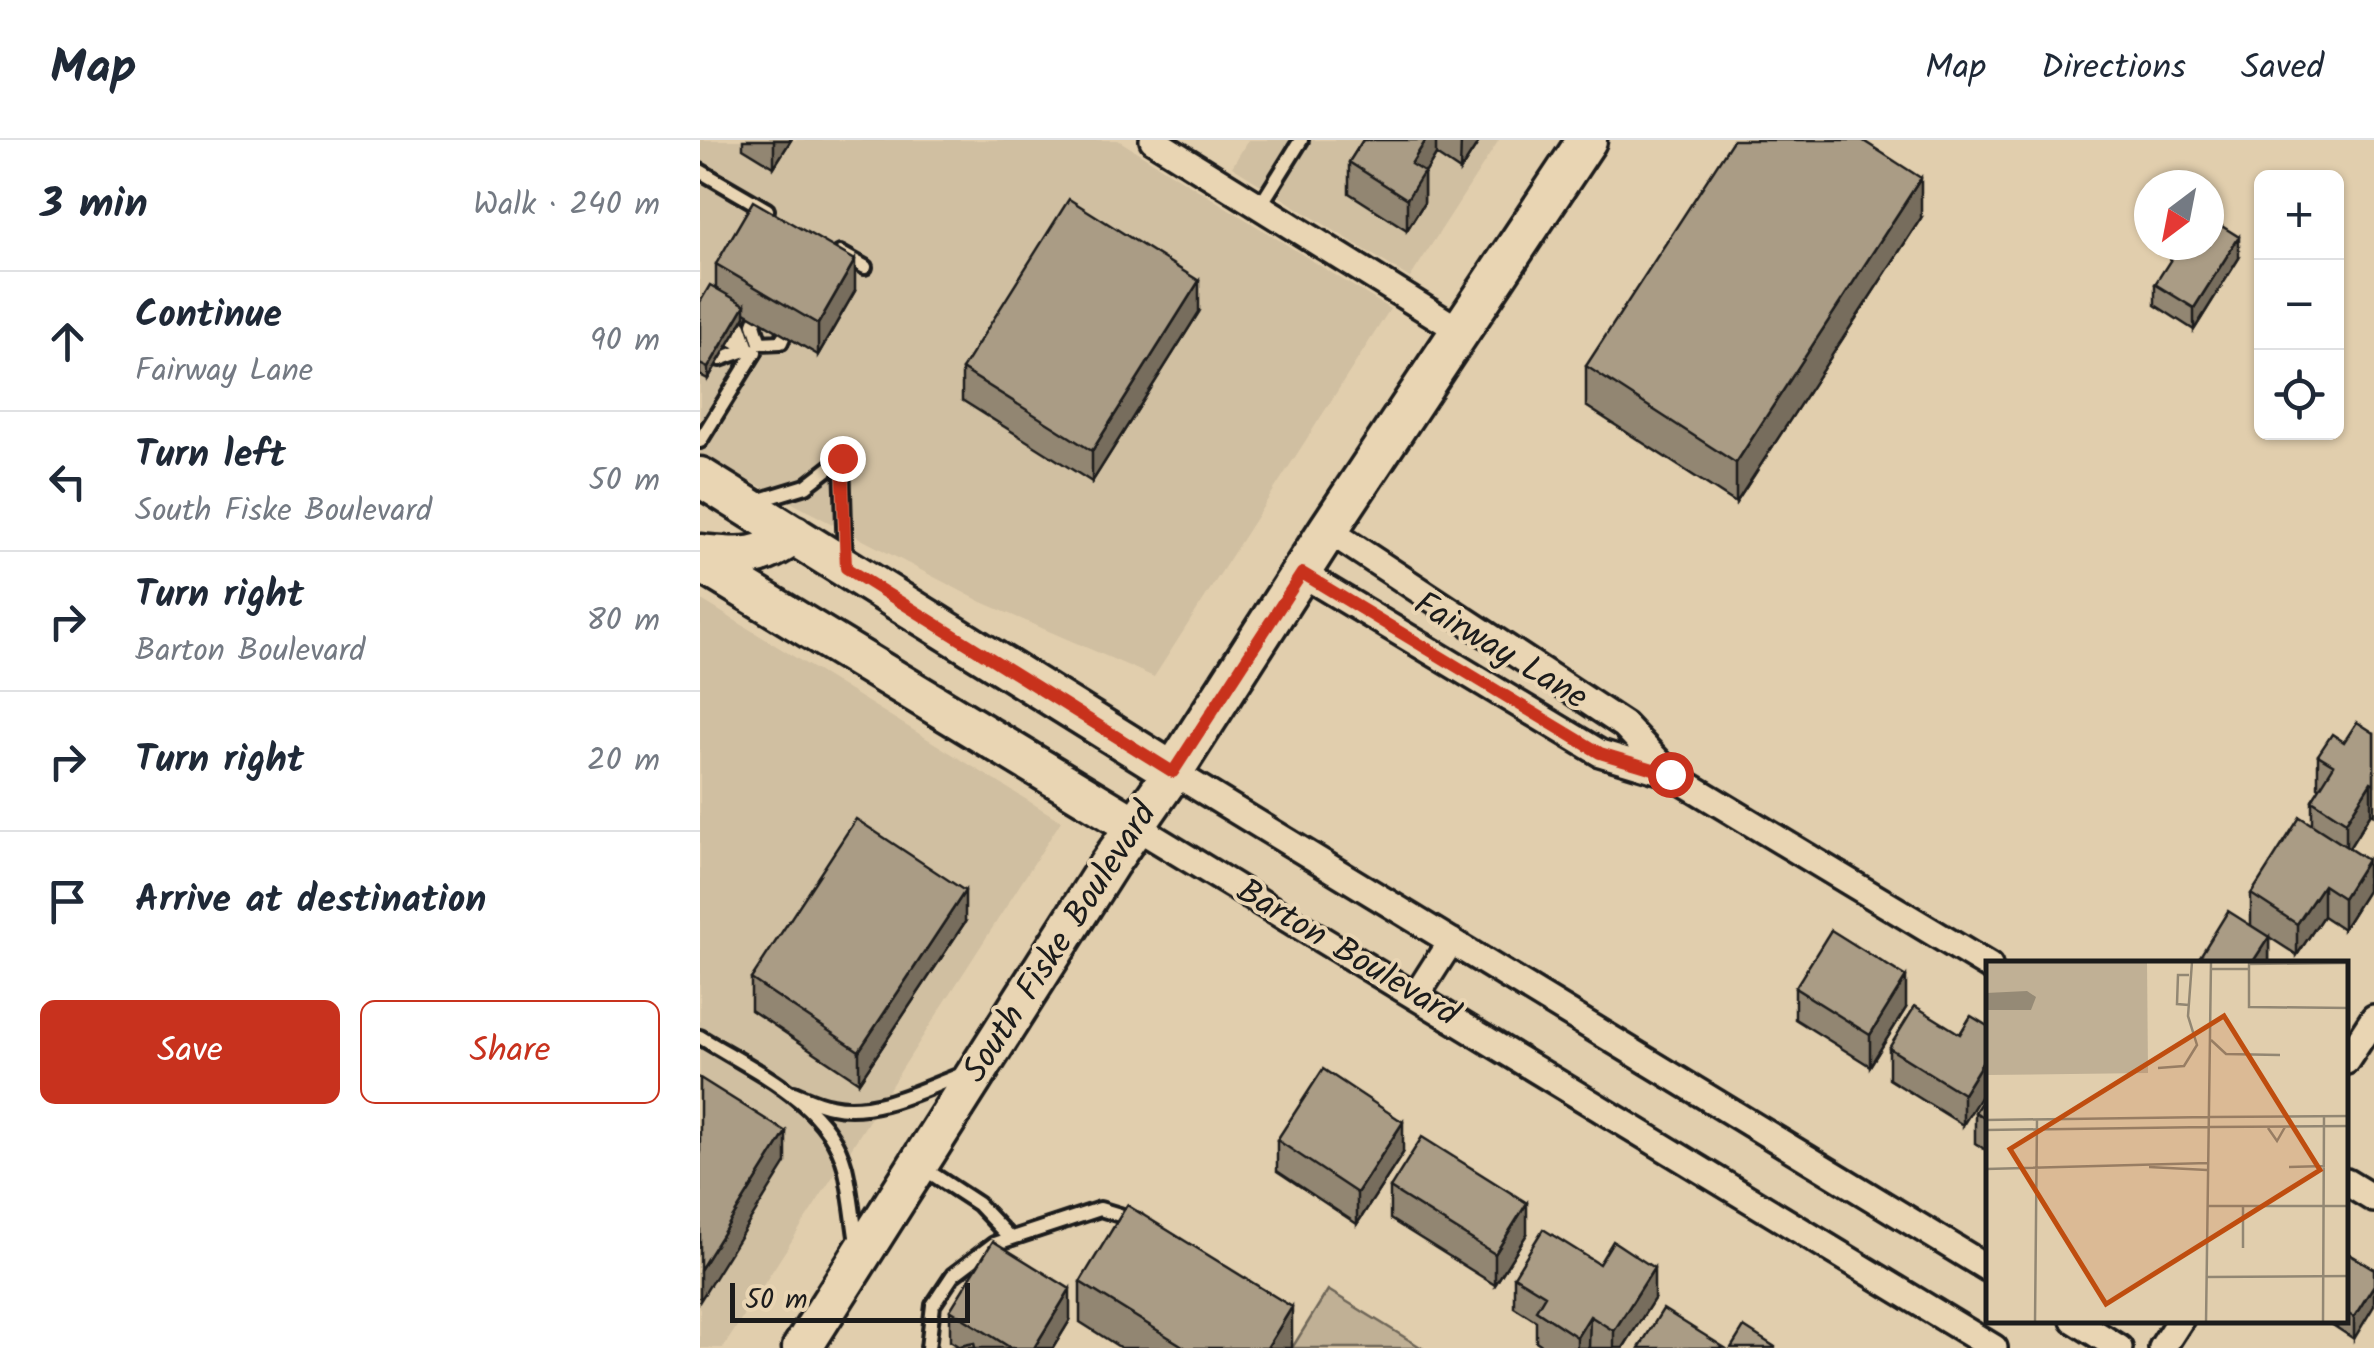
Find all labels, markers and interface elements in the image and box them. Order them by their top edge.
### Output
text: Map [50,31,137,107]
text: Map [1925,41,1986,97]
text: Directions [2041,41,2186,97]
text: Saved [2241,41,2324,97]
north arrow [2134,170,2224,260]
map controls [2254,170,2344,440]
button: + [2254,170,2344,260]
text: 3 min [40,172,148,239]
text: Walk · 240 m [473,180,660,231]
button: − [2254,260,2344,350]
text: Continue [135,286,282,346]
icon: ahead [40,314,95,369]
text: 90 m [590,316,660,367]
text: Fairway Lane [135,346,313,397]
button: locate [2254,350,2344,440]
text: Turn left [135,426,286,486]
route end [820,436,866,482]
icon: left [40,454,95,509]
text: 50 m [589,456,660,507]
text: South Fiske Boulevard [135,486,432,537]
text: Turn right [135,566,304,626]
street label: Fairway Lane [1402,578,1598,726]
icon: right [40,594,95,649]
text: 80 m [586,596,660,647]
text: Barton Boulevard [135,626,365,677]
text: Turn right [135,731,304,791]
icon: right [40,734,95,789]
text: 20 m [587,736,660,787]
route start [1648,752,1694,798]
street label: South Fiske Boulevard [949,790,1174,1094]
street label: Barton Boulevard [1225,865,1471,1044]
text: Arrive at destination [135,871,486,931]
icon: arrive [40,874,95,929]
inset map [1986,961,2349,1323]
button: Save [40,1000,340,1104]
button: Share [360,1000,660,1104]
scale bar [730,1278,970,1322]
text: 50 m [745,1278,808,1323]

